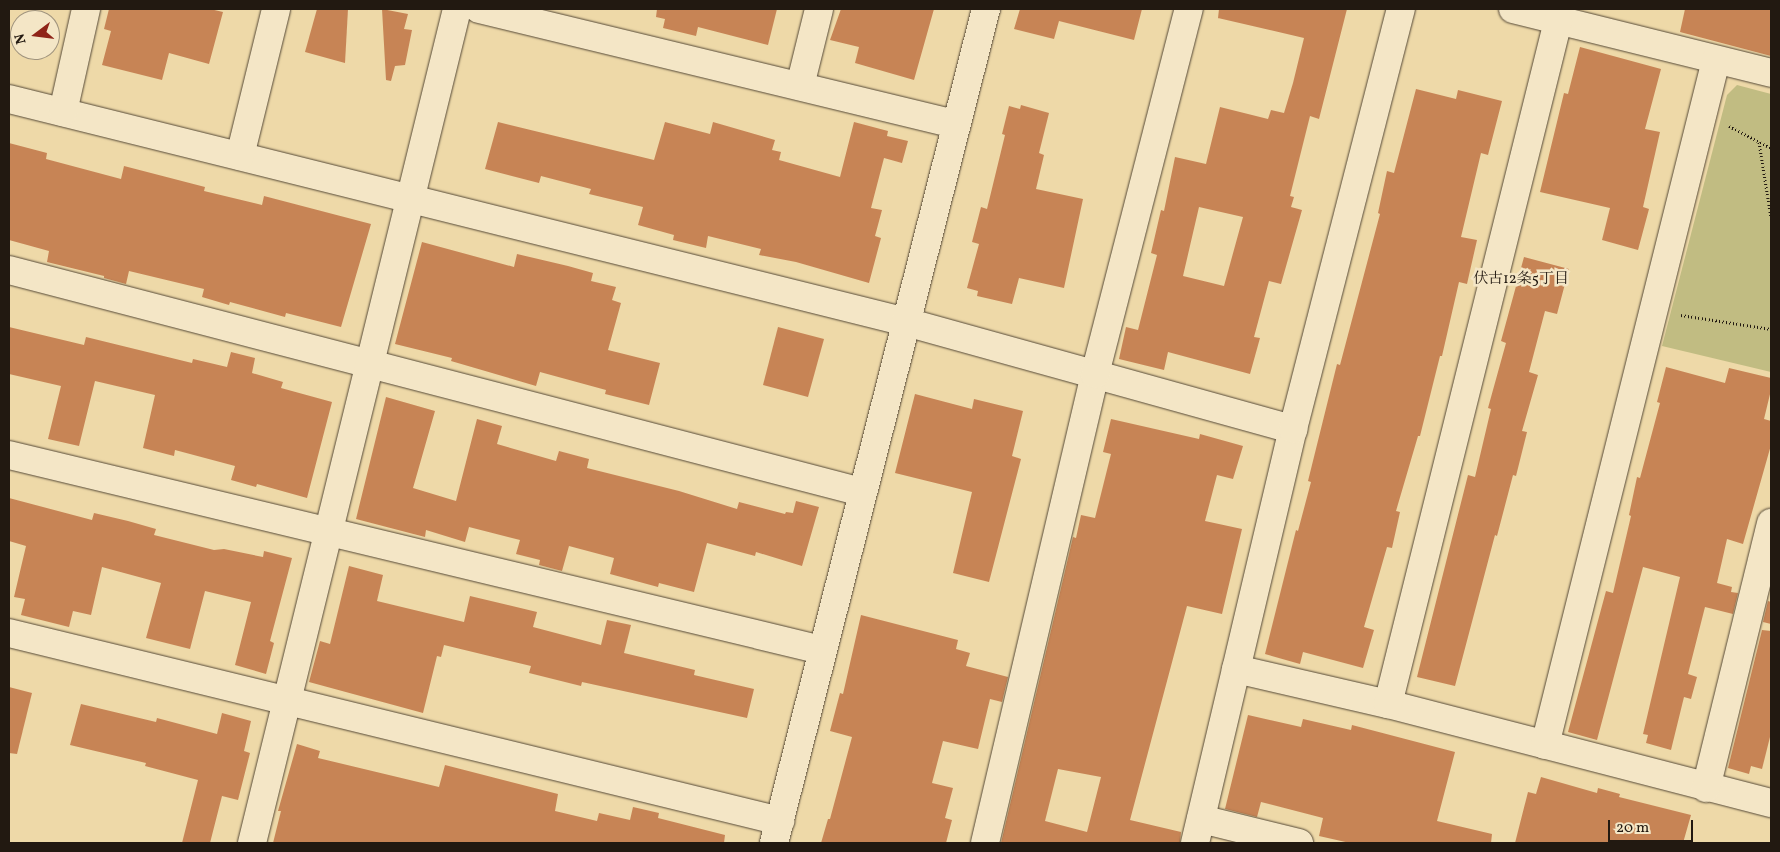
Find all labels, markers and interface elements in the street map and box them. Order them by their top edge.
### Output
north arrow [10,10,60,60]
text: N [11,31,31,46]
district label: 伏古12条5丁目 [1473,271,1569,289]
scale bar [1610,810,1695,842]
text: 20 m [1616,818,1649,839]

